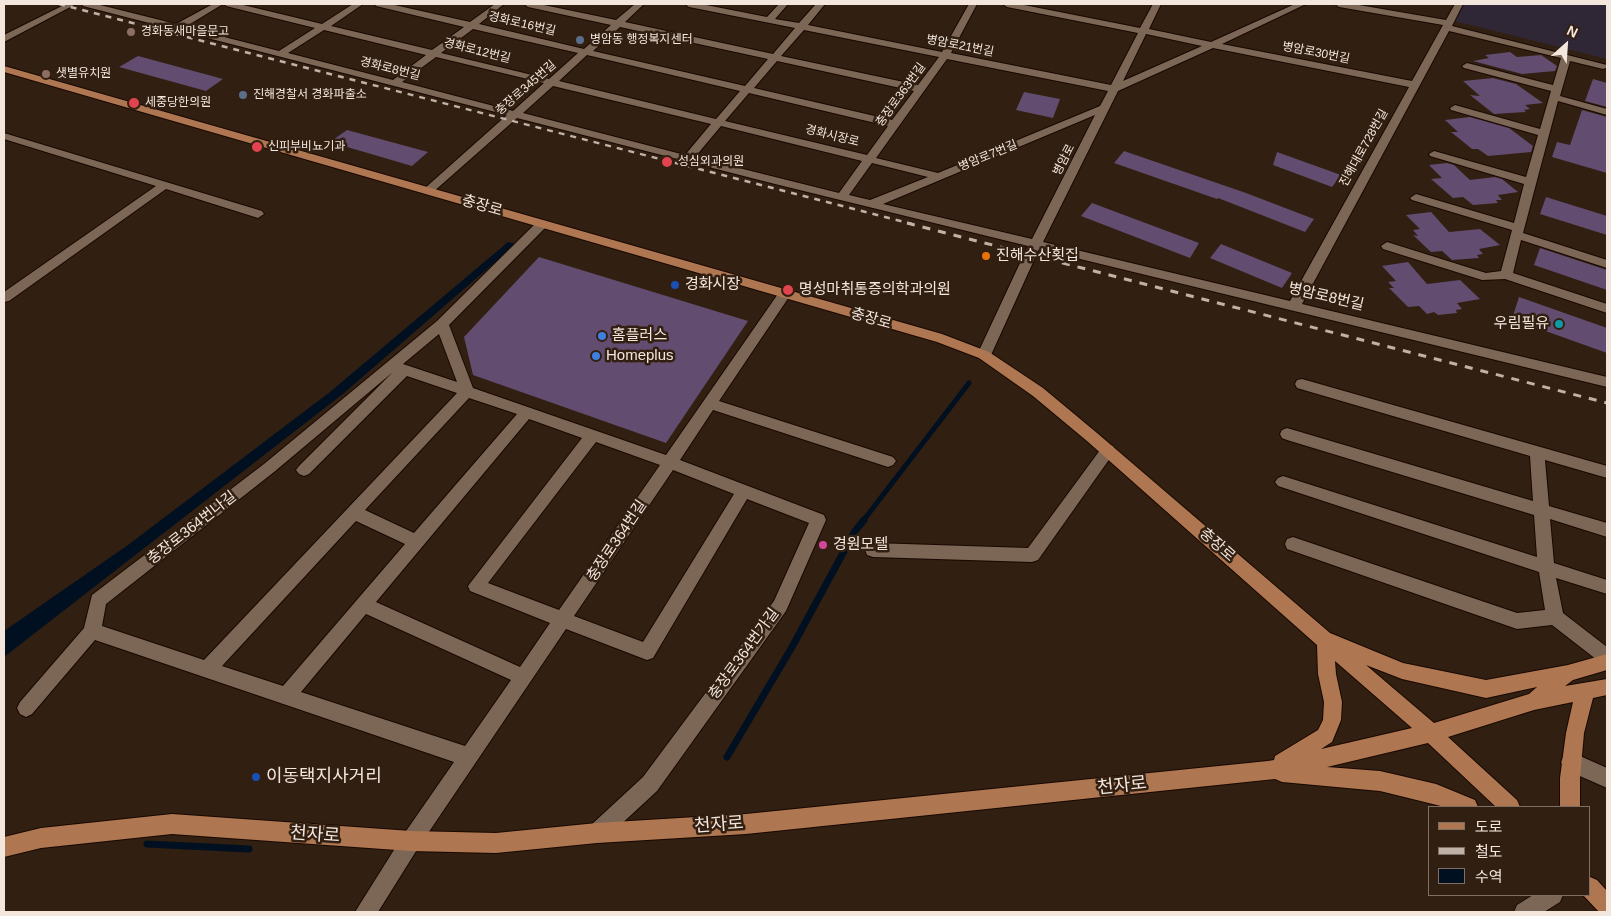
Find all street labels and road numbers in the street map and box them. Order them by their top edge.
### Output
street label: 경화로16번길 [487,9,557,39]
street label: 병암로21번길 [925,32,995,60]
street label: 경화로12번길 [442,36,512,66]
street label: 병암로30번길 [1281,39,1351,67]
street label: 경화로8번길 [358,55,422,83]
street label: 충장로345번길 [493,58,559,118]
street label: 충장로363번길 [873,60,929,130]
street label: 진해대로728번길 [1337,107,1391,189]
street label: 경화시장로 [803,122,861,150]
street label: 병암로7번길 [957,138,1019,174]
street label: 병암로 [1050,142,1078,178]
street label: 충장로 [460,192,504,220]
street label: 병암로8번길 [1286,280,1366,314]
street label: 충장로 [849,305,893,333]
street label: 충장로364번나길 [144,488,240,568]
street label: 충장로364번길 [583,497,651,585]
street label: 충장로 [1195,525,1239,565]
street label: 충장로364번가길 [705,605,783,703]
street label: 천자로 [1096,773,1148,799]
street label: 천자로 [693,812,745,838]
street label: 천자로 [289,822,341,848]

